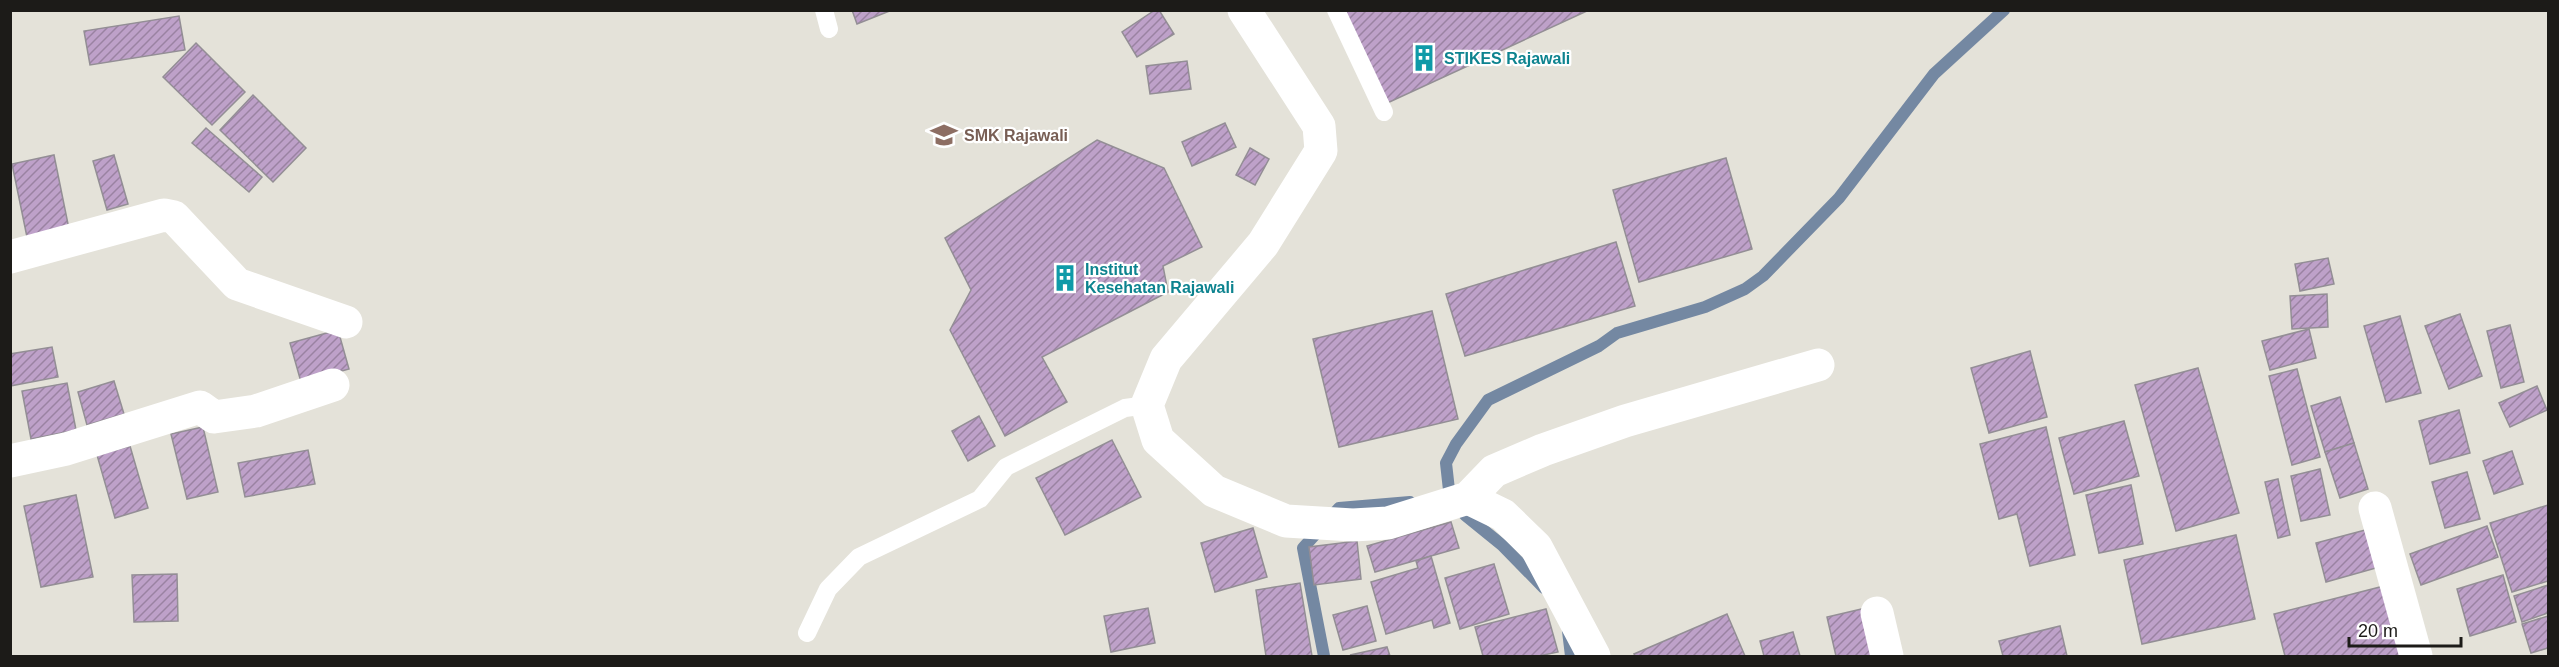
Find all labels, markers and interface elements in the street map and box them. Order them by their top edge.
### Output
building icon: STIKES Rajawali [1409,43,1439,73]
place label: STIKES Rajawali [1444,50,1570,67]
school or university icon: SMK Rajawali [929,120,959,150]
place label: SMK Rajawali [964,127,1068,144]
place label: Institut Kesehatan Rajawali [1085,261,1234,296]
building icon: Institut Kesehatan Rajawali [1050,263,1080,293]
scale bar [2349,610,2462,648]
text: 20 m [2358,621,2398,641]

